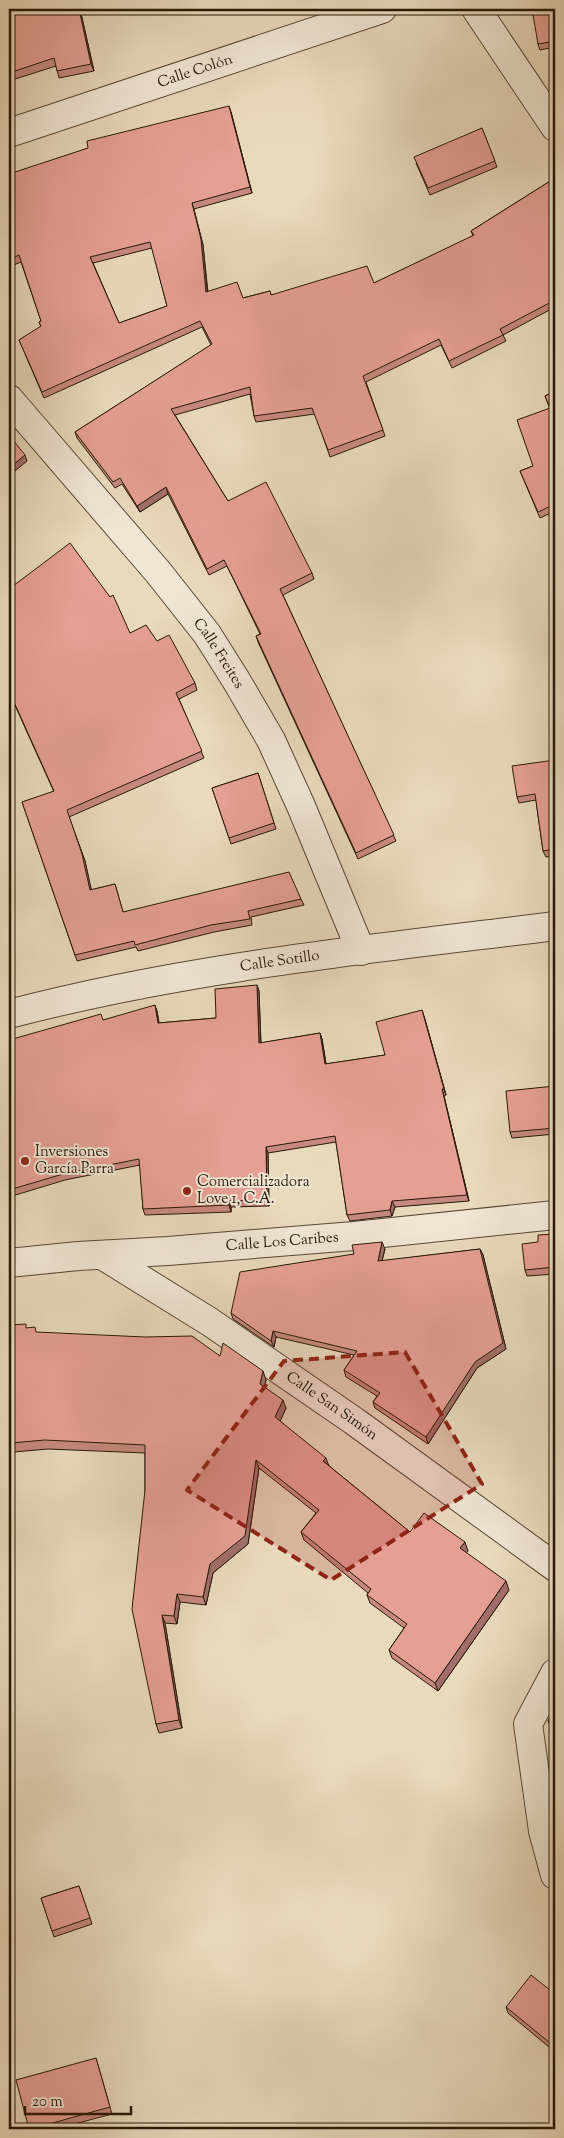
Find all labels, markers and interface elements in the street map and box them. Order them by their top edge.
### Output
street label: Calle Colón [155,49,236,93]
street label: Calle Freites [188,614,249,693]
street label: Calle Sotillo [238,945,321,977]
place label: Inversiones García Parra [35,1142,114,1180]
marker: Inversiones García Parra [19,1155,31,1167]
place label: Comercializadora Love 1, C.A. [197,1172,310,1210]
marker: Comercializadora Love 1, C.A. [181,1185,193,1197]
street label: Calle Los Caribes [225,1227,339,1257]
street label: Calle San Simón [282,1367,382,1445]
scale bar [25,2083,131,2115]
text: 20 m [32,2092,63,2113]

